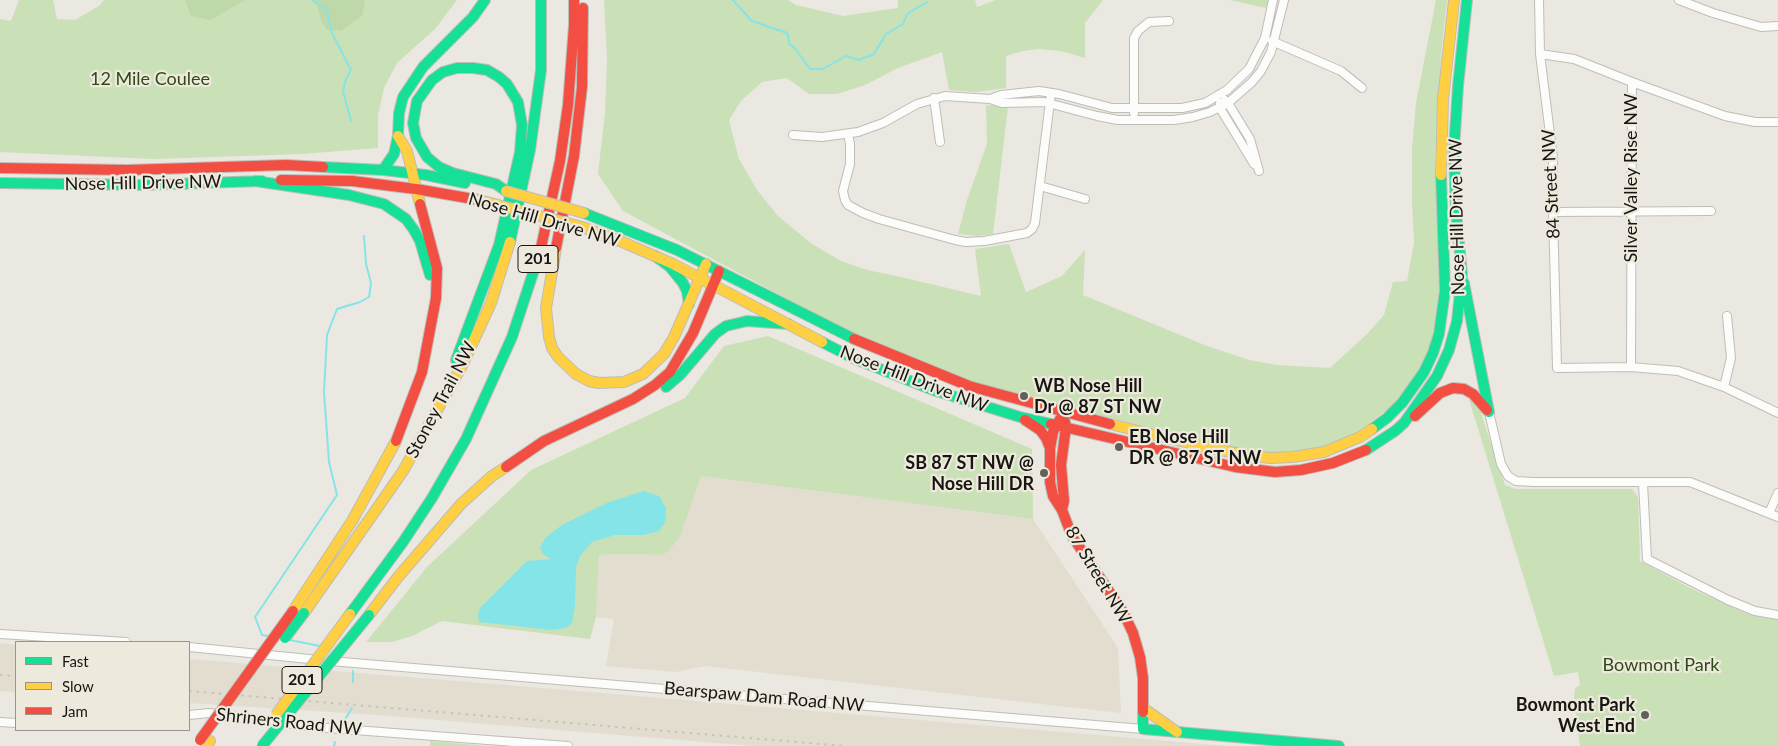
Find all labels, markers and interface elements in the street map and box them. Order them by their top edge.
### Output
park label: 12 Mile Coulee [90,68,210,90]
street label: Silver Valley Rise NW [1620,93,1642,263]
street label: 84 Street NW [1537,129,1565,239]
street label: Nose Hill Drive NW [1445,139,1469,295]
street label: Nose Hill Drive NW [65,171,221,195]
street label: Nose Hill Drive NW [466,188,622,252]
road number: 201 [518,245,558,272]
street label: Stoney Trail NW [401,338,481,462]
street label: Nose Hill Drive NW [837,341,991,417]
place label: WB Nose Hill Dr @ 87 ST NW [1034,375,1161,418]
marker: WB Nose Hill Dr @ 87 ST NW [1018,390,1030,402]
place label: EB Nose Hill DR @ 87 ST NW [1129,426,1261,468]
marker: EB Nose Hill DR @ 87 ST NW [1113,441,1125,453]
place label: SB 87 ST NW @ Nose Hill DR [905,452,1034,494]
marker: SB 87 ST NW @ Nose Hill DR [1038,467,1050,479]
street label: 87 Street NW [1060,522,1136,628]
legend [15,641,190,731]
text: Fast [62,652,89,670]
park label: Bowmont Park [1603,654,1719,676]
road number: 201 [282,666,322,694]
text: Slow [62,677,94,695]
street label: Bearspaw Dam Road NW [663,677,865,717]
place label: Bowmont Park West End [1516,694,1635,736]
text: Jam [62,702,88,720]
street label: Shriners Road NW [215,704,363,740]
marker: Bowmont Park West End [1639,709,1651,721]

